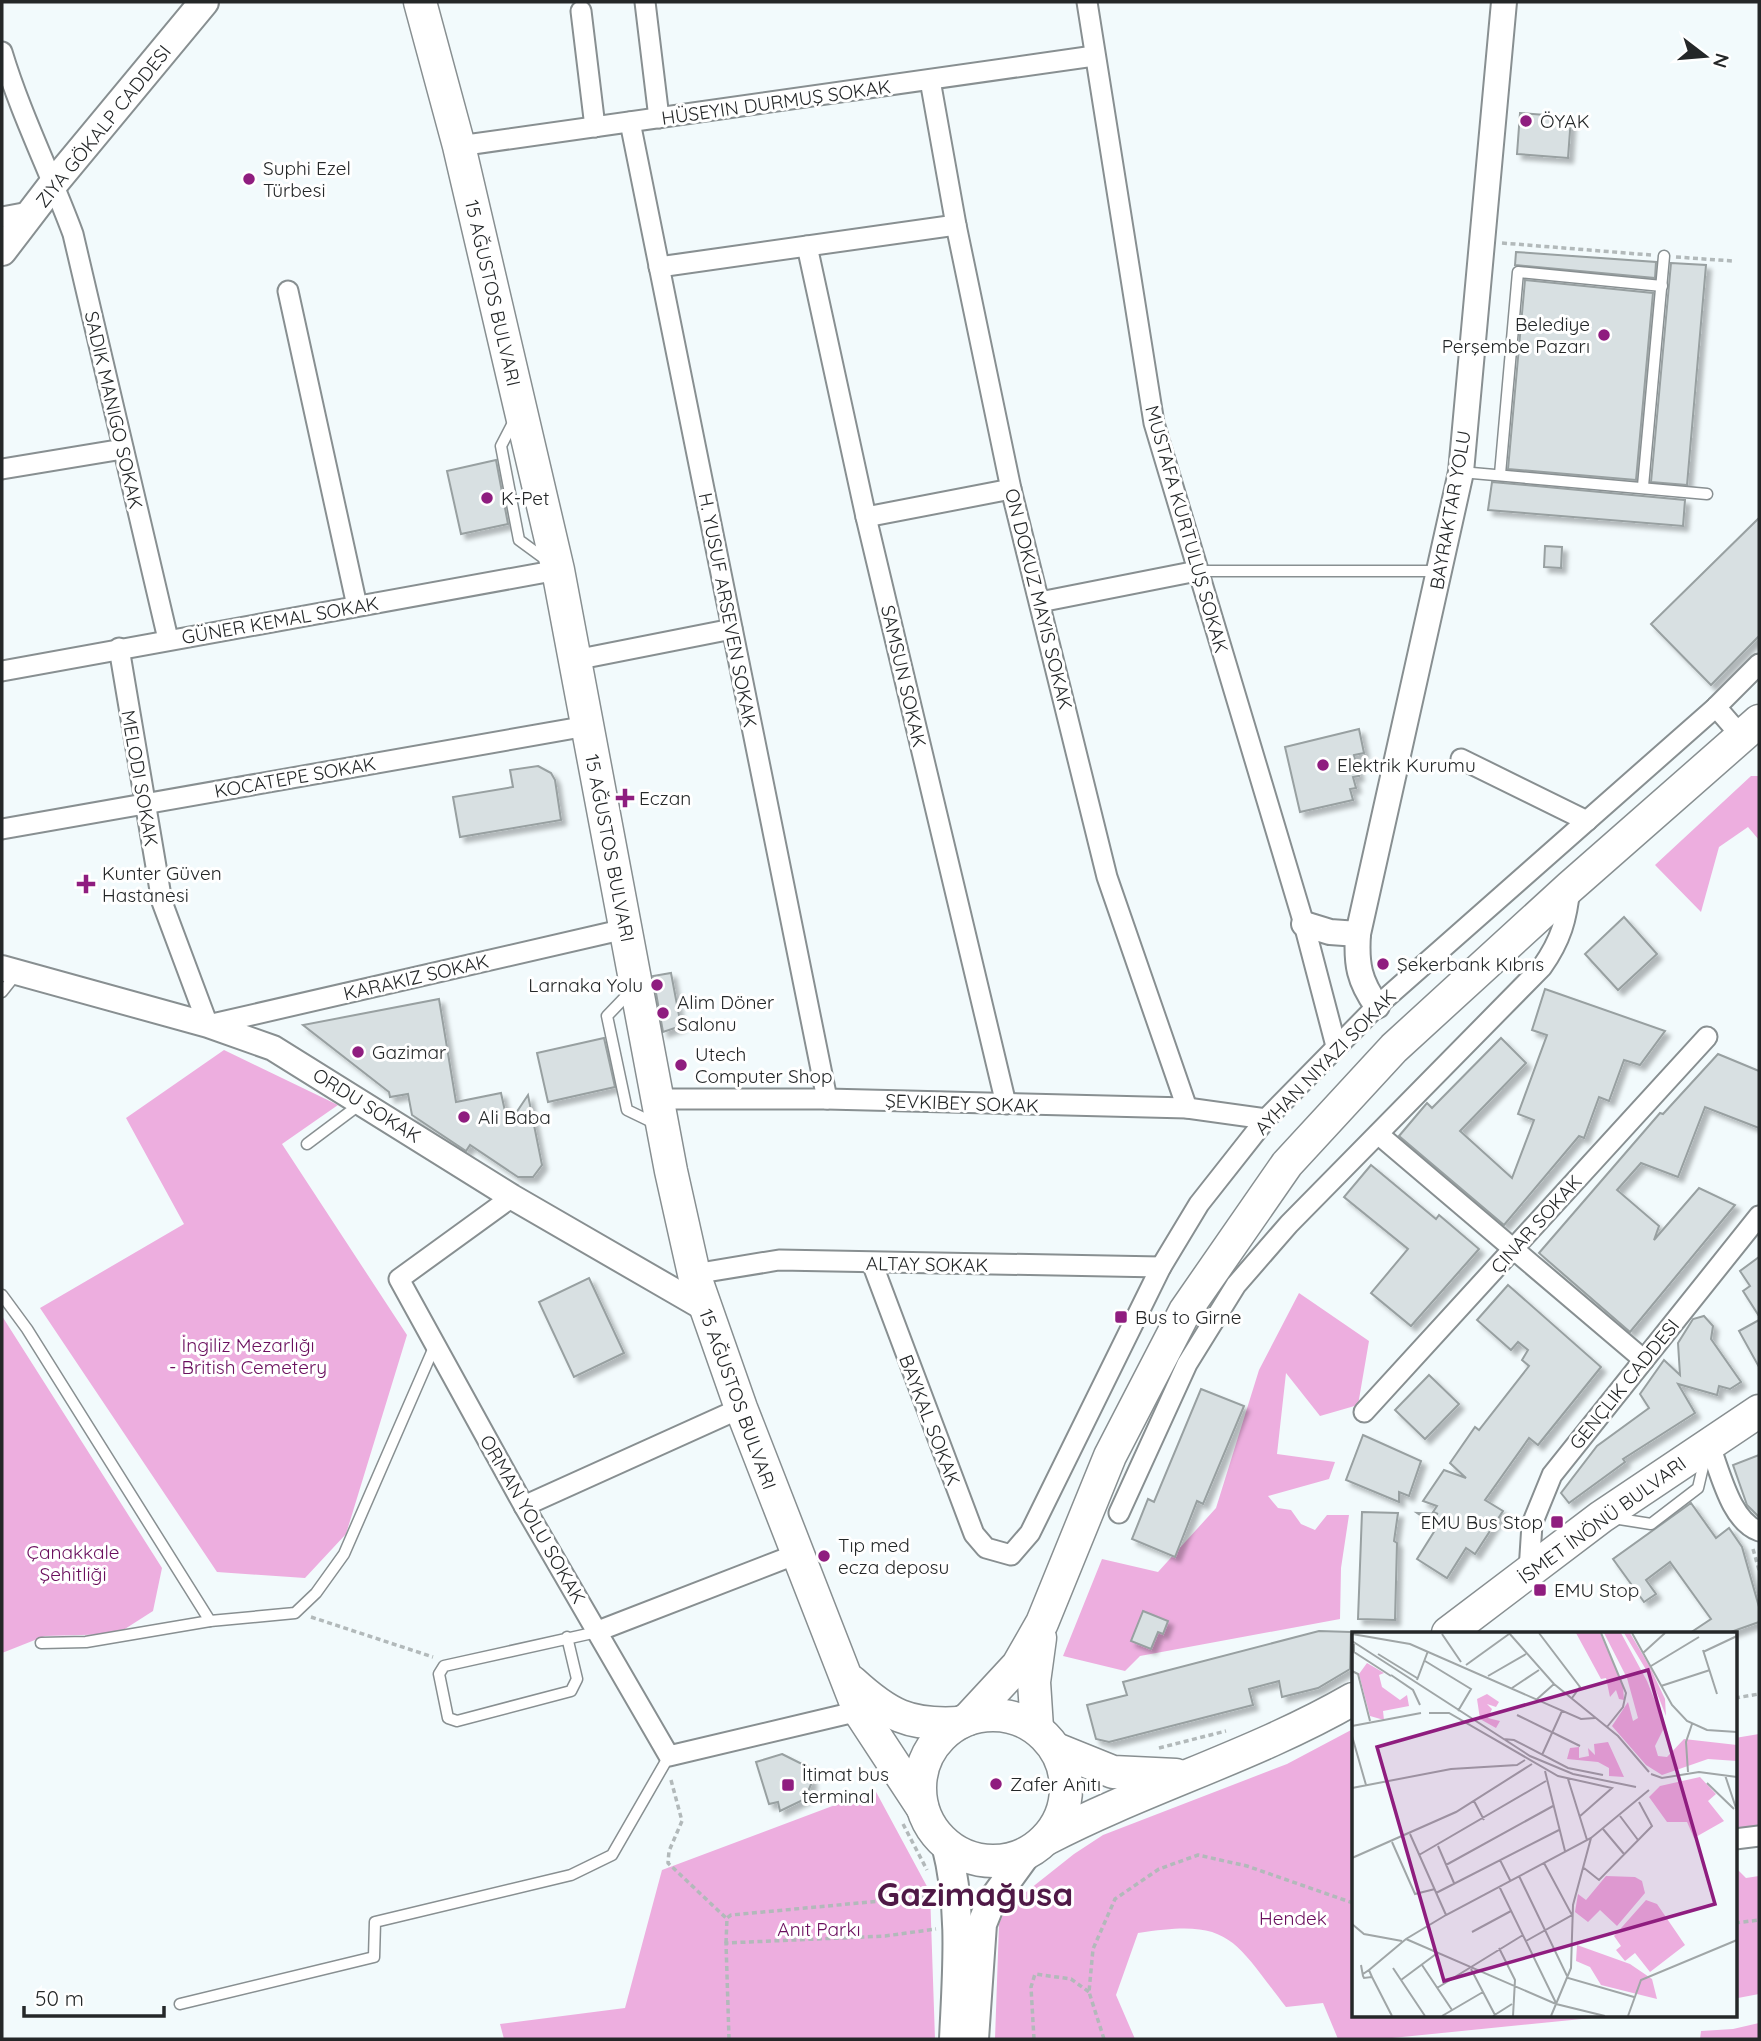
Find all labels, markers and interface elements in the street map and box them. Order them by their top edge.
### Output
north arrow [1670,21,1740,91]
street label: ZIYA GÖKALP CADDESI [30,40,176,212]
text: N [1708,51,1735,71]
street label: HÜSEYIN DURMUŞ SOKAK [660,74,892,130]
place label: ÖYAK [1540,109,1589,133]
marker: ÖYAK [1518,113,1534,129]
place label: Suphi Ezel Türbesi [263,156,351,202]
marker: Suphi Ezel Türbesi [241,171,257,187]
street label: 15 AĞUSTOS BULVARI [460,198,526,388]
street label: SADIK MANIGO SOKAK [80,309,148,511]
place label: Belediye Perşembe Pazarı [1442,312,1590,358]
marker: Belediye Perşembe Pazarı [1596,327,1612,343]
street label: MUSTAFA KURTULUŞ SOKAK [1140,403,1234,655]
street label: BAYRAKTAR YOLU [1424,429,1476,591]
place label: K-Pet [501,486,550,510]
street label: ON DOKUZ MAYIS SOKAK [1000,486,1078,712]
marker: K-Pet [479,490,495,506]
street label: H. YUSUF ARSEVEN SOKAK [693,491,763,729]
street label: GÜNER KEMAL SOKAK [180,591,380,649]
street label: SAMSUN SOKAK [876,603,932,749]
street label: MELODI SOKAK [116,708,164,848]
street label: KOCATEPE SOKAK [213,751,377,803]
street label: 15 AĞUSTOS BULVARI [580,752,640,944]
place label: Elektrik Kurumu [1337,753,1476,777]
marker: Elektrik Kurumu [1315,757,1331,773]
place label: Eczan [639,786,691,810]
marker: Eczan [617,790,633,806]
place label: Kunter Güven Hastanesi [102,861,222,907]
marker: Kunter Güven Hastanesi [76,874,96,894]
street label: KARAKIZ SOKAK [341,949,491,1005]
place label: Şekerbank Kıbrıs [1397,952,1544,976]
marker: Şekerbank Kıbrıs [1375,956,1391,972]
place label: Larnaka Yolu [528,973,643,997]
marker: Larnaka Yolu [649,977,665,993]
street label: AYHAN NIYAZI SOKAK [1249,984,1401,1140]
place label: Alim Döner Salonu [677,990,775,1036]
marker: Alim Döner Salonu [655,1005,671,1021]
place label: Gazimar [372,1040,447,1064]
place label: Utech Computer Shop [695,1042,833,1088]
marker: Gazimar [350,1044,366,1060]
marker: Utech Computer Shop [673,1057,689,1073]
street label: ORDU SOKAK [309,1062,425,1148]
street label: ŞEVKIBEY SOKAK [885,1088,1039,1118]
place label: Ali Baba [478,1105,551,1129]
marker: Ali Baba [456,1109,472,1125]
street label: ÇINAR SOKAK [1485,1170,1587,1278]
street label: ALTAY SOKAK [866,1251,988,1277]
street label: 15 AĞUSTOS BULVARI [694,1305,782,1493]
place label: Bus to Girne [1135,1305,1242,1329]
marker: Bus to Girne [1113,1309,1129,1325]
street label: GENÇLIK CADDESI [1564,1314,1684,1454]
park label: İngiliz Mezarlığı - British Cemetery [169,1333,327,1379]
street label: BAYKAL SOKAK [894,1351,966,1489]
street label: ORMAN YOLU SOKAK [475,1430,591,1608]
street label: İSMET İNÖNÜ BULVARI [1514,1451,1690,1589]
place label: EMU Bus Stop [1420,1510,1543,1534]
marker: EMU Bus Stop [1549,1514,1565,1530]
place label: Tıp med ecza deposu [838,1533,949,1579]
park label: Çanakkale Şehitliği [26,1540,120,1586]
marker: Tıp med ecza deposu [816,1548,832,1564]
place label: EMU Stop [1554,1578,1639,1602]
marker: EMU Stop [1532,1582,1548,1598]
inset map [1352,1632,1736,2016]
place label: İtimat bus terminal [802,1762,889,1808]
place label: Zafer Anıtı [1010,1772,1101,1796]
marker: Zafer Anıtı [988,1776,1004,1792]
marker: İtimat bus terminal [780,1777,796,1793]
district label: Gazimağusa [877,1873,1073,1914]
park label: Hendek [1259,1906,1327,1930]
park label: Anıt Parkı [777,1917,861,1941]
scale bar [24,1974,164,2018]
text: 50 m [35,1985,84,2011]

